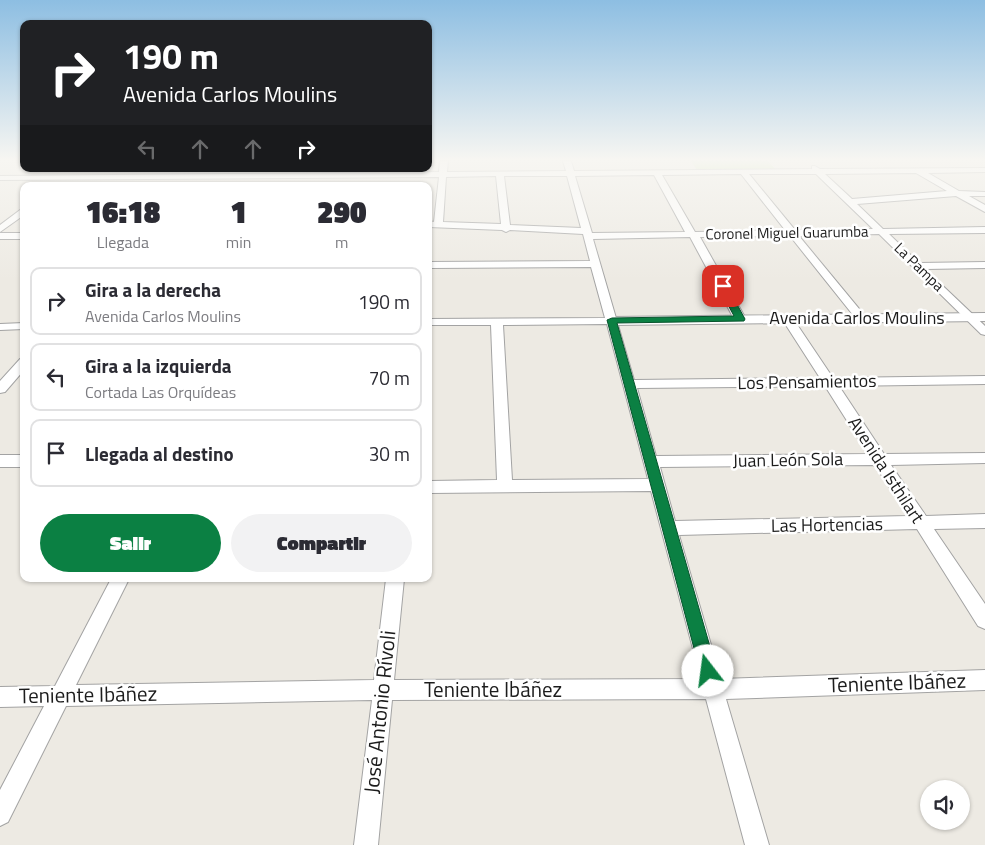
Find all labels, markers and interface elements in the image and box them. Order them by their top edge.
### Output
text: 190 m [123,29,219,83]
icon: right [40,40,105,105]
text: Avenida Carlos Moulins [123,77,337,111]
icon: left [133,135,161,163]
icon: ahead [186,135,214,163]
icon: ahead [239,135,267,163]
icon: right [292,135,320,163]
text: 16:18 [86,189,160,235]
text: 1 [230,189,247,235]
text: 290 [317,189,366,235]
street label: Coronel Miguel Guarumba [705,220,869,245]
text: Llegada [97,230,149,254]
text: min [226,230,251,254]
text: m [335,230,348,254]
street label: La Pampa [889,237,950,297]
pin [702,265,744,307]
icon: arrive [709,272,737,300]
text: Gira a la derecha [85,275,221,304]
icon: right [42,287,70,315]
text: 190 m [358,287,410,316]
text: Avenida Carlos Moulins [85,304,241,328]
street label: Avenida Carlos Moulins [769,304,945,331]
text: Gira a la izquierda [85,351,232,380]
icon: left [42,363,70,391]
text: 70 m [369,363,410,392]
street label: Los Pensamientos [737,367,877,396]
text: Cortada Las Orquídeas [85,380,236,404]
street label: Avenida Isthilart [842,411,931,529]
icon: arrive [42,439,70,467]
text: Llegada al destino [85,439,234,468]
text: 30 m [369,439,410,468]
street label: Juan León Sola [732,445,844,474]
street label: Las Hortencias [771,510,883,539]
button: Salir [40,514,221,572]
button: Compartir [231,514,412,572]
street label: José Antonio Rívoli [355,629,403,795]
position arrow [681,644,733,696]
street label: Teniente Ibáñez [827,664,967,700]
street label: Teniente Ibáñez [424,673,562,705]
street label: Teniente Ibáñez [19,677,157,711]
map controls [920,780,970,830]
button: sound [920,780,970,830]

